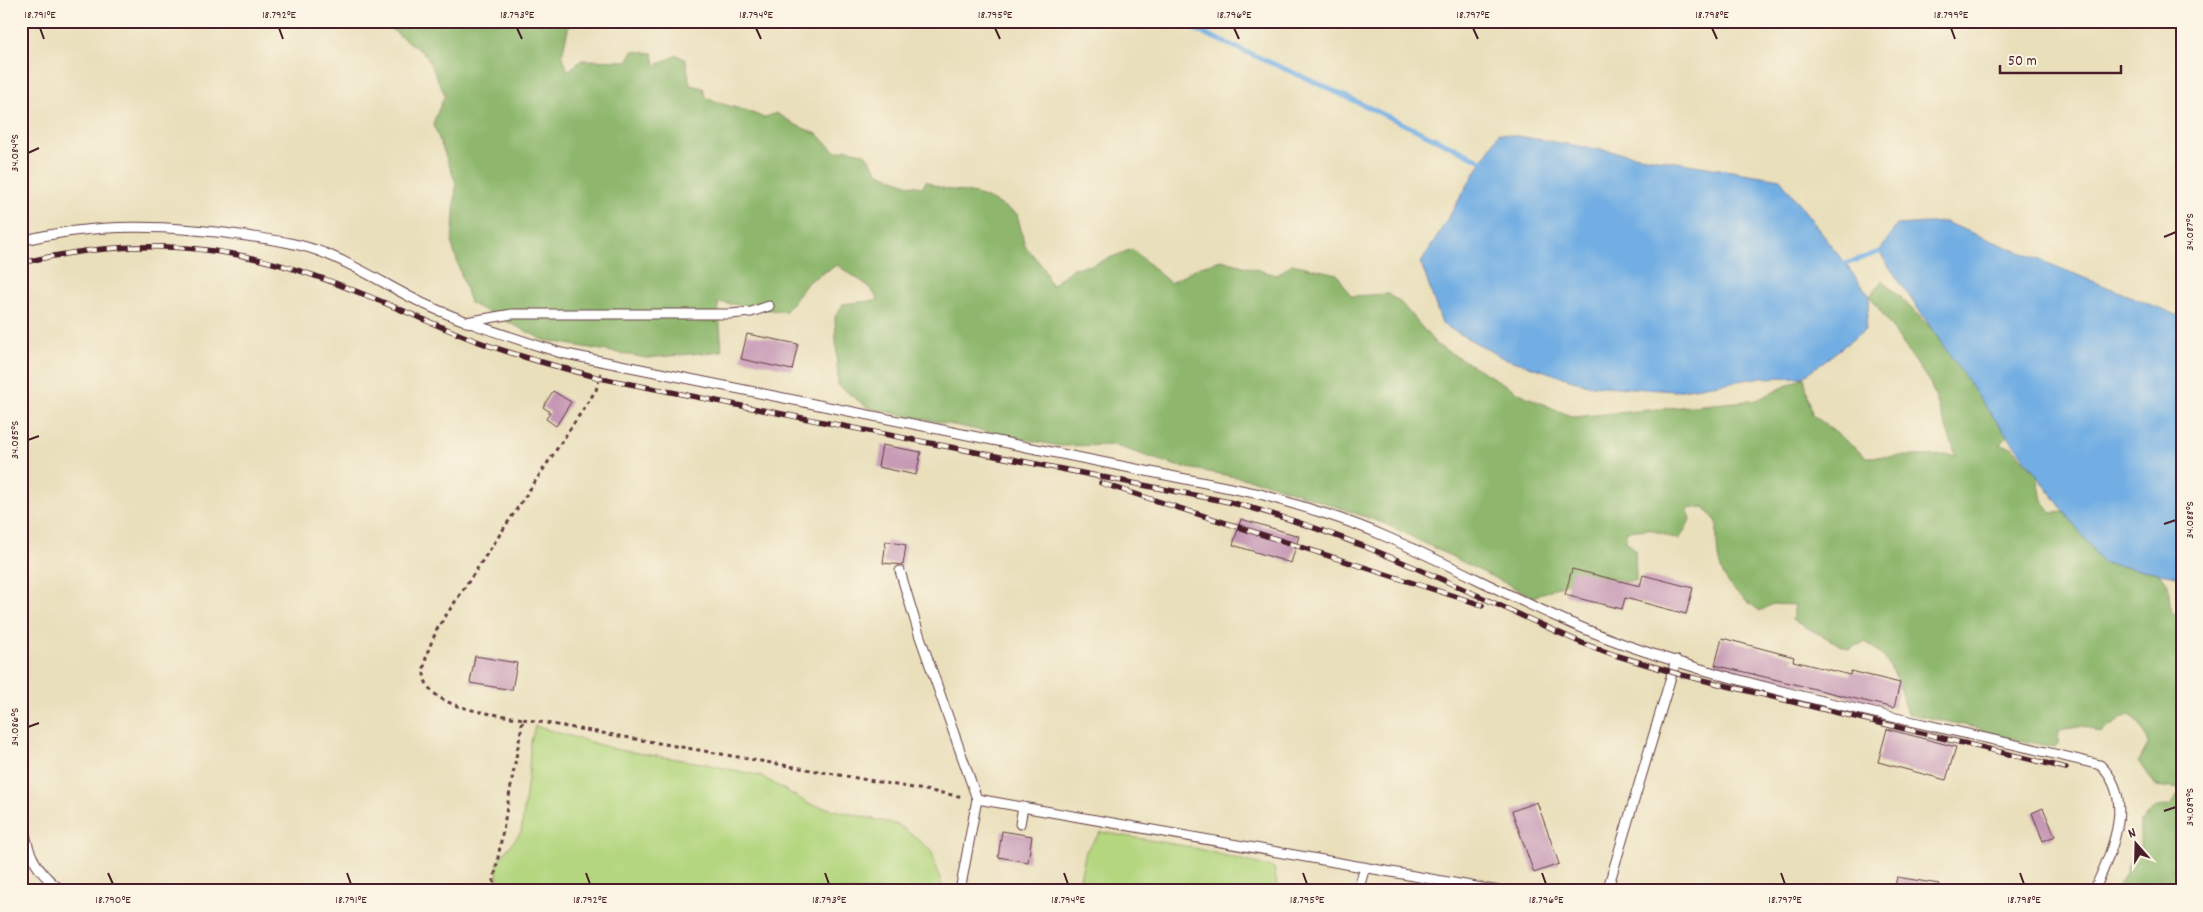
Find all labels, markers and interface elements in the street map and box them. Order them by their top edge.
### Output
text: 18.791°E [24,7,56,24]
text: 18.792°E [262,7,297,24]
text: 18.793°E [500,7,535,24]
text: 18.794°E [739,7,773,24]
text: 18.795°E [978,7,1013,24]
text: 18.796°E [1217,7,1252,24]
text: 18.797°E [1456,7,1490,24]
text: 18.798°E [1695,7,1729,24]
text: 18.799°E [1934,7,1969,24]
scale bar [2000,42,2122,74]
text: 50 m [2008,51,2037,73]
text: 34.084°S [7,134,24,172]
text: 34.087°S [2182,213,2199,251]
text: 34.085°S [7,421,24,459]
text: 34.088°S [2182,501,2199,539]
text: 34.086°S [7,708,24,746]
text: 34.089°S [2182,788,2199,826]
north arrow [2110,820,2160,870]
text: N [2126,823,2139,844]
text: 18.790°E [95,892,131,909]
text: 18.791°E [335,892,367,909]
text: 18.792°E [573,892,608,909]
text: 18.793°E [812,892,847,909]
text: 18.794°E [1051,892,1085,909]
text: 18.795°E [1290,892,1325,909]
text: 18.796°E [1529,892,1564,909]
text: 18.797°E [1768,892,1802,909]
text: 18.798°E [2007,892,2041,909]

